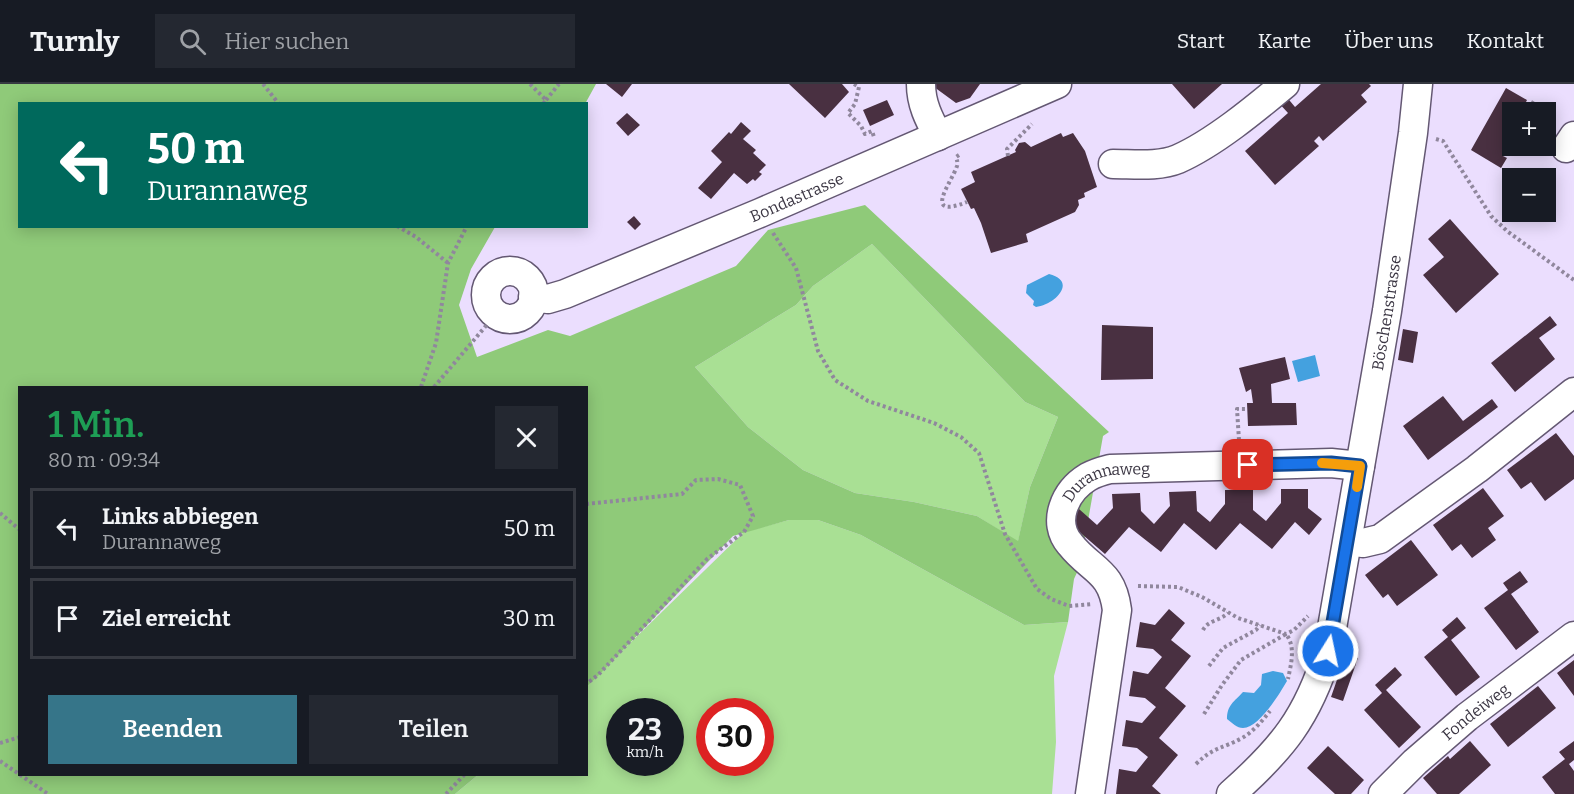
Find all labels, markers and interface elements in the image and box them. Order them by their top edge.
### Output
search box [155,14,575,68]
text: Turnly [30,25,119,58]
icon: search [176,25,209,58]
text: Hier suchen [224,28,349,55]
text: Start [1177,28,1225,54]
text: Karte [1258,28,1311,54]
text: Über uns [1344,28,1434,54]
text: Kontakt [1467,28,1544,54]
map controls [1502,102,1556,222]
button: + [1502,102,1556,156]
text: 50 m [147,124,244,174]
icon: left [48,126,126,204]
button: − [1502,168,1556,222]
street label: Bondastrasse [747,169,847,226]
text: Durannaweg [147,175,308,207]
street label: Böschenstrasse [1368,254,1405,372]
text: 1 Min. [48,403,144,447]
button: close [495,406,558,469]
pin [1222,439,1273,490]
text: 80 m · 09:34 [48,448,160,472]
icon: arrive [1231,448,1264,481]
street label: Durannaweg [1059,459,1150,505]
text: Links abbiegen [102,503,259,530]
icon: left [51,512,84,545]
text: 50 m [504,515,555,542]
text: Durannaweg [102,530,221,554]
icon: arrive [51,602,84,635]
text: Ziel erreicht [102,605,231,632]
text: 30 m [503,605,555,632]
position arrow [1296,619,1360,683]
street label: Fondeiweg [1438,679,1513,744]
button: Beenden [48,695,297,764]
button: Teilen [309,695,558,764]
speed limit sign: 30 [696,698,774,776]
text: 23 [628,712,662,748]
text: km/h [626,743,664,761]

